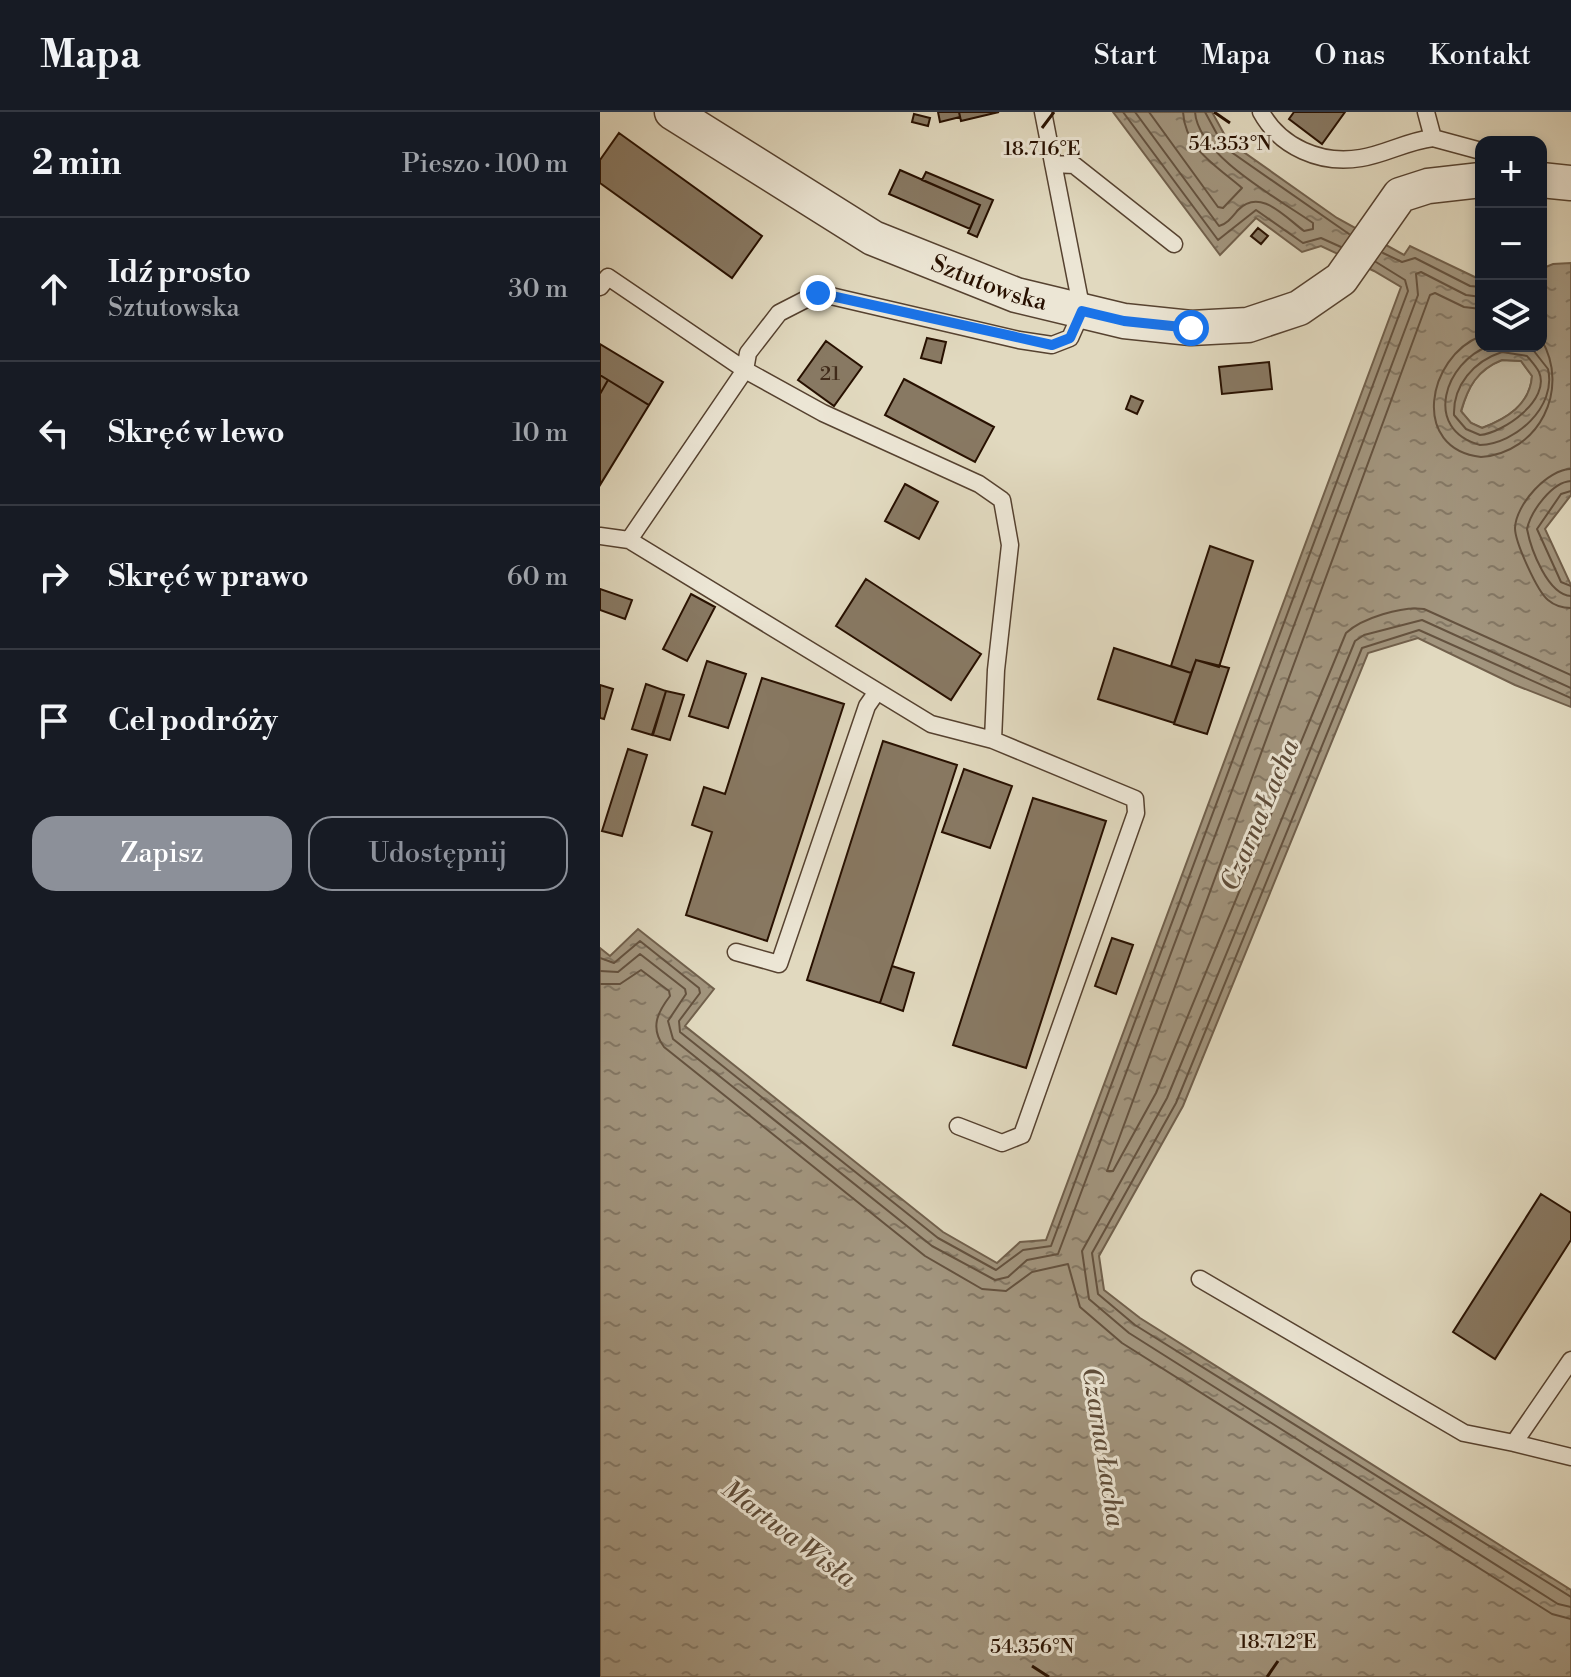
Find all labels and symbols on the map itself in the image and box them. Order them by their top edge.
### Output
text: 54.353°N [1188,132,1272,157]
text: 18.716°E [1004,137,1080,162]
street label: Sztutowska [926,249,1051,318]
route end [800,275,836,311]
route start [1173,310,1209,346]
house number: 21 [820,362,841,387]
water label: Czarna Łacha [1214,734,1306,896]
water label: Czarna Łacha [1075,1365,1132,1530]
water label: Martwa Wisła [715,1473,862,1595]
text: 18.712°E [1239,1630,1317,1655]
text: 54.356°N [990,1635,1074,1660]

